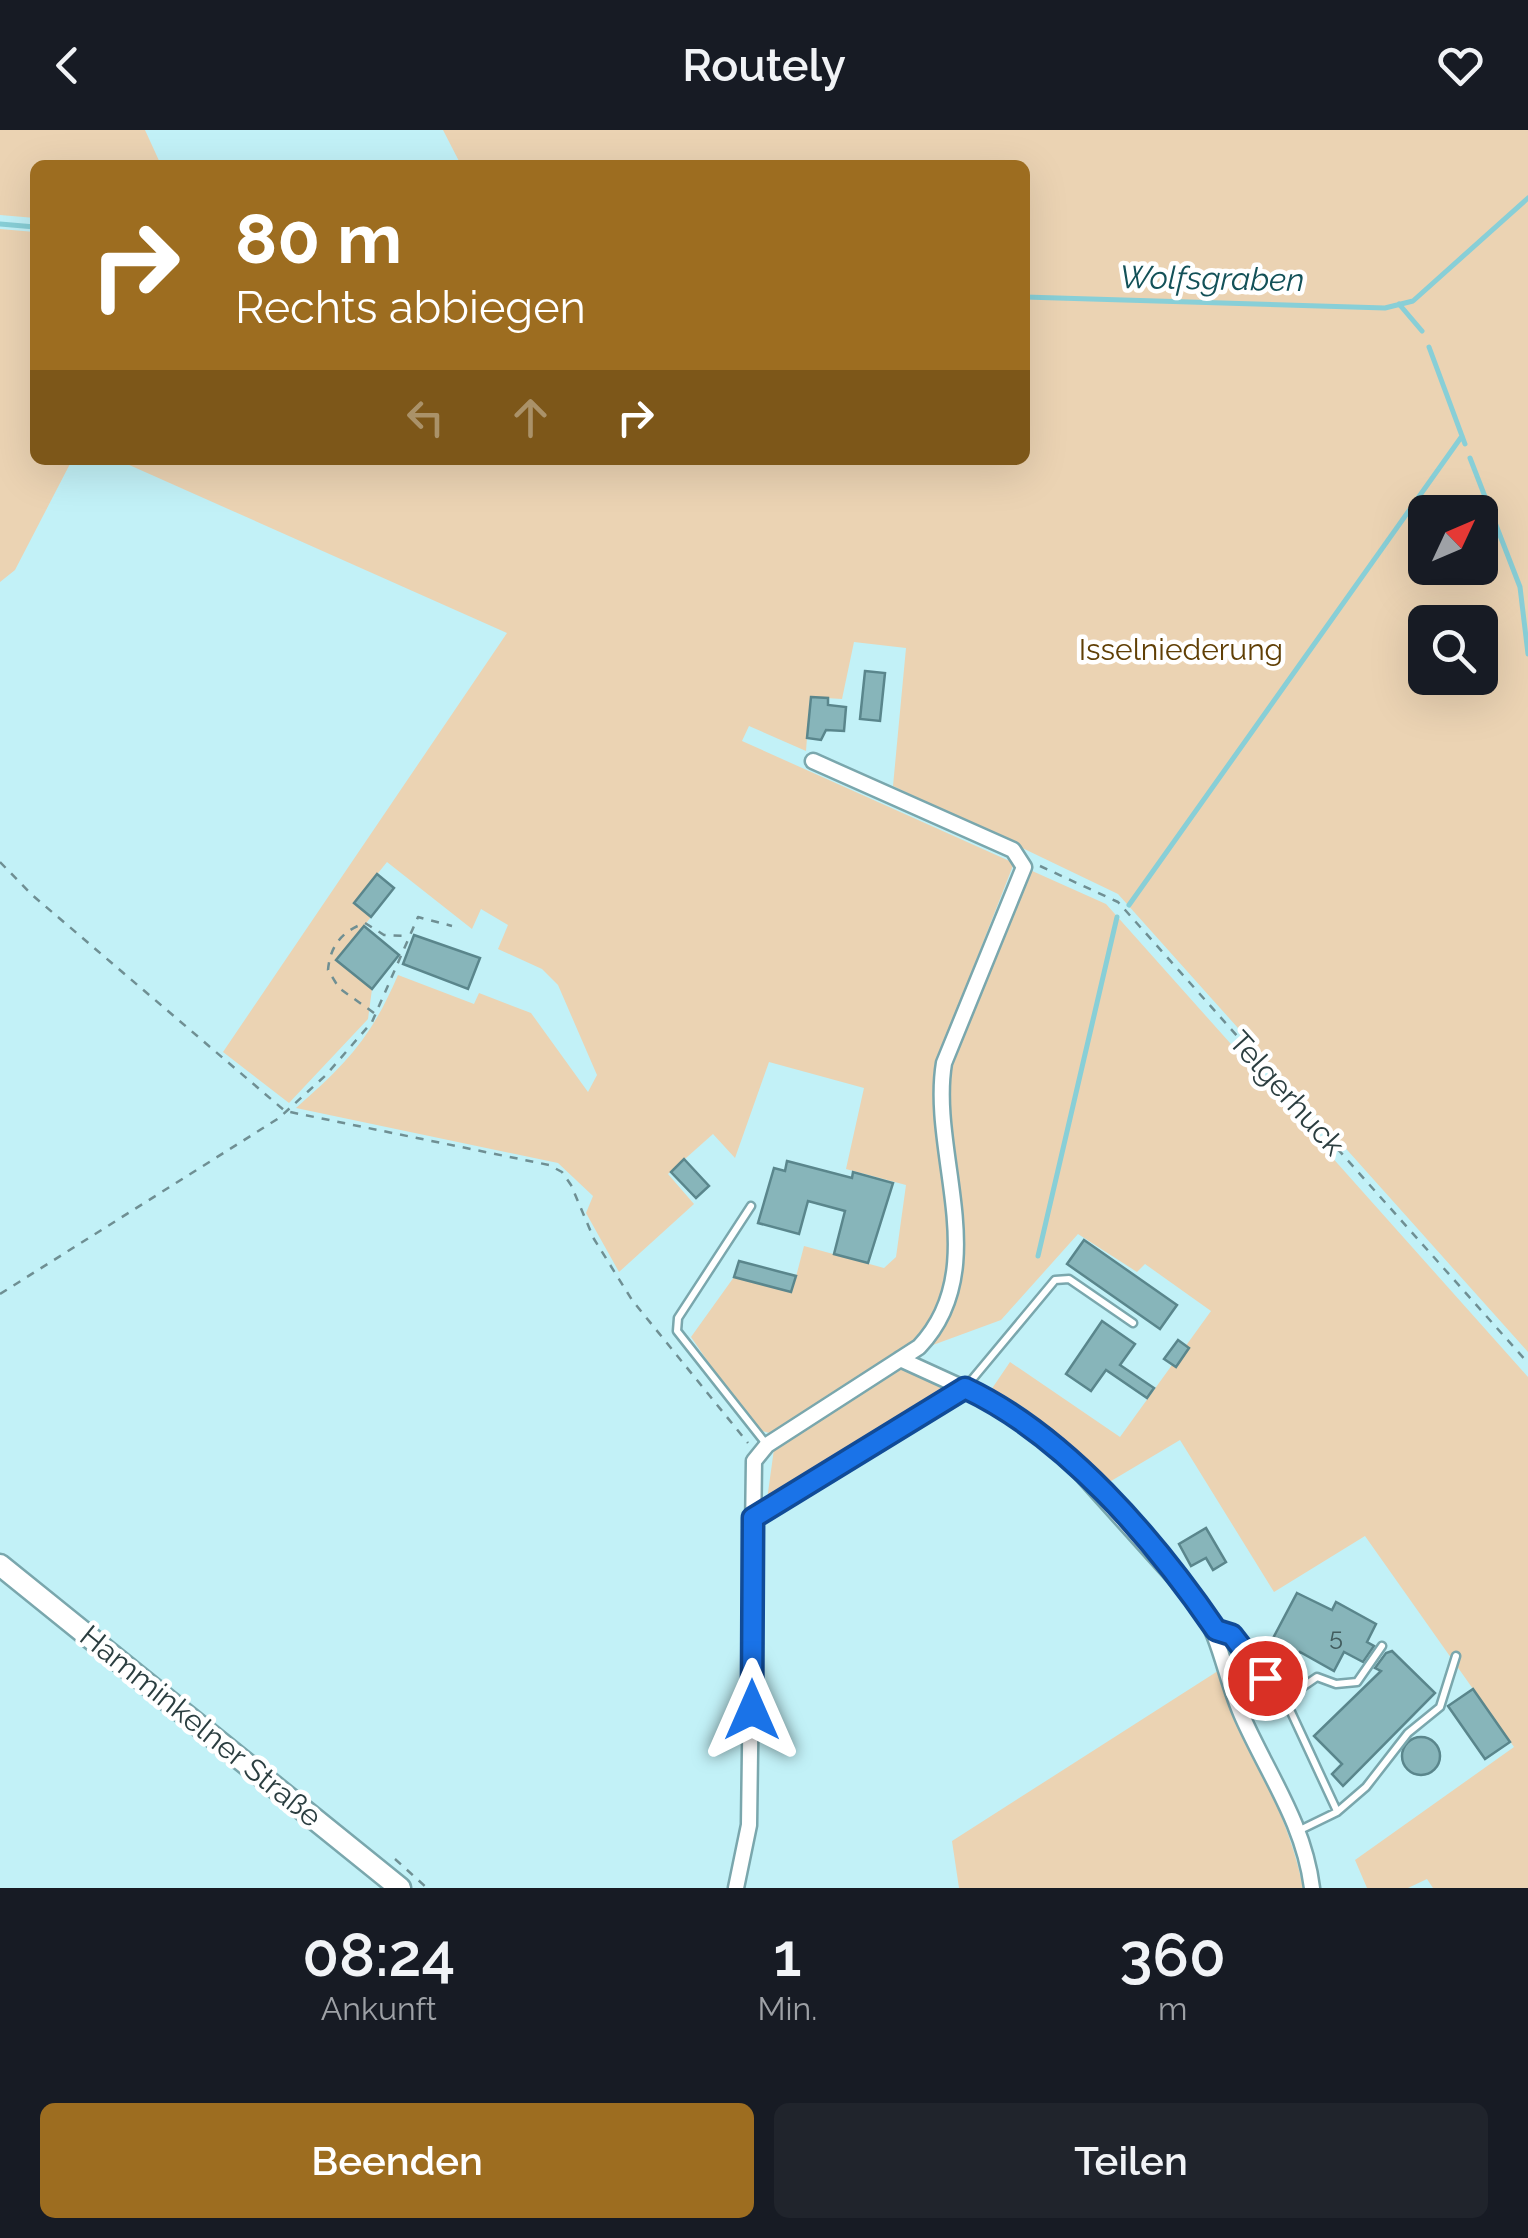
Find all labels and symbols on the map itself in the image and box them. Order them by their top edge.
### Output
water label: Wolfsgraben [1119,258,1305,298]
north arrow [1408,495,1498,585]
park label: Isselniederung [1079,632,1283,667]
street label: Telgerhuck [1222,1024,1352,1162]
street label: Hamminkelner Straße [73,1618,329,1834]
house number: 5 [1329,1621,1343,1651]
pin [1223,1636,1308,1721]
position arrow [700,1658,804,1762]

